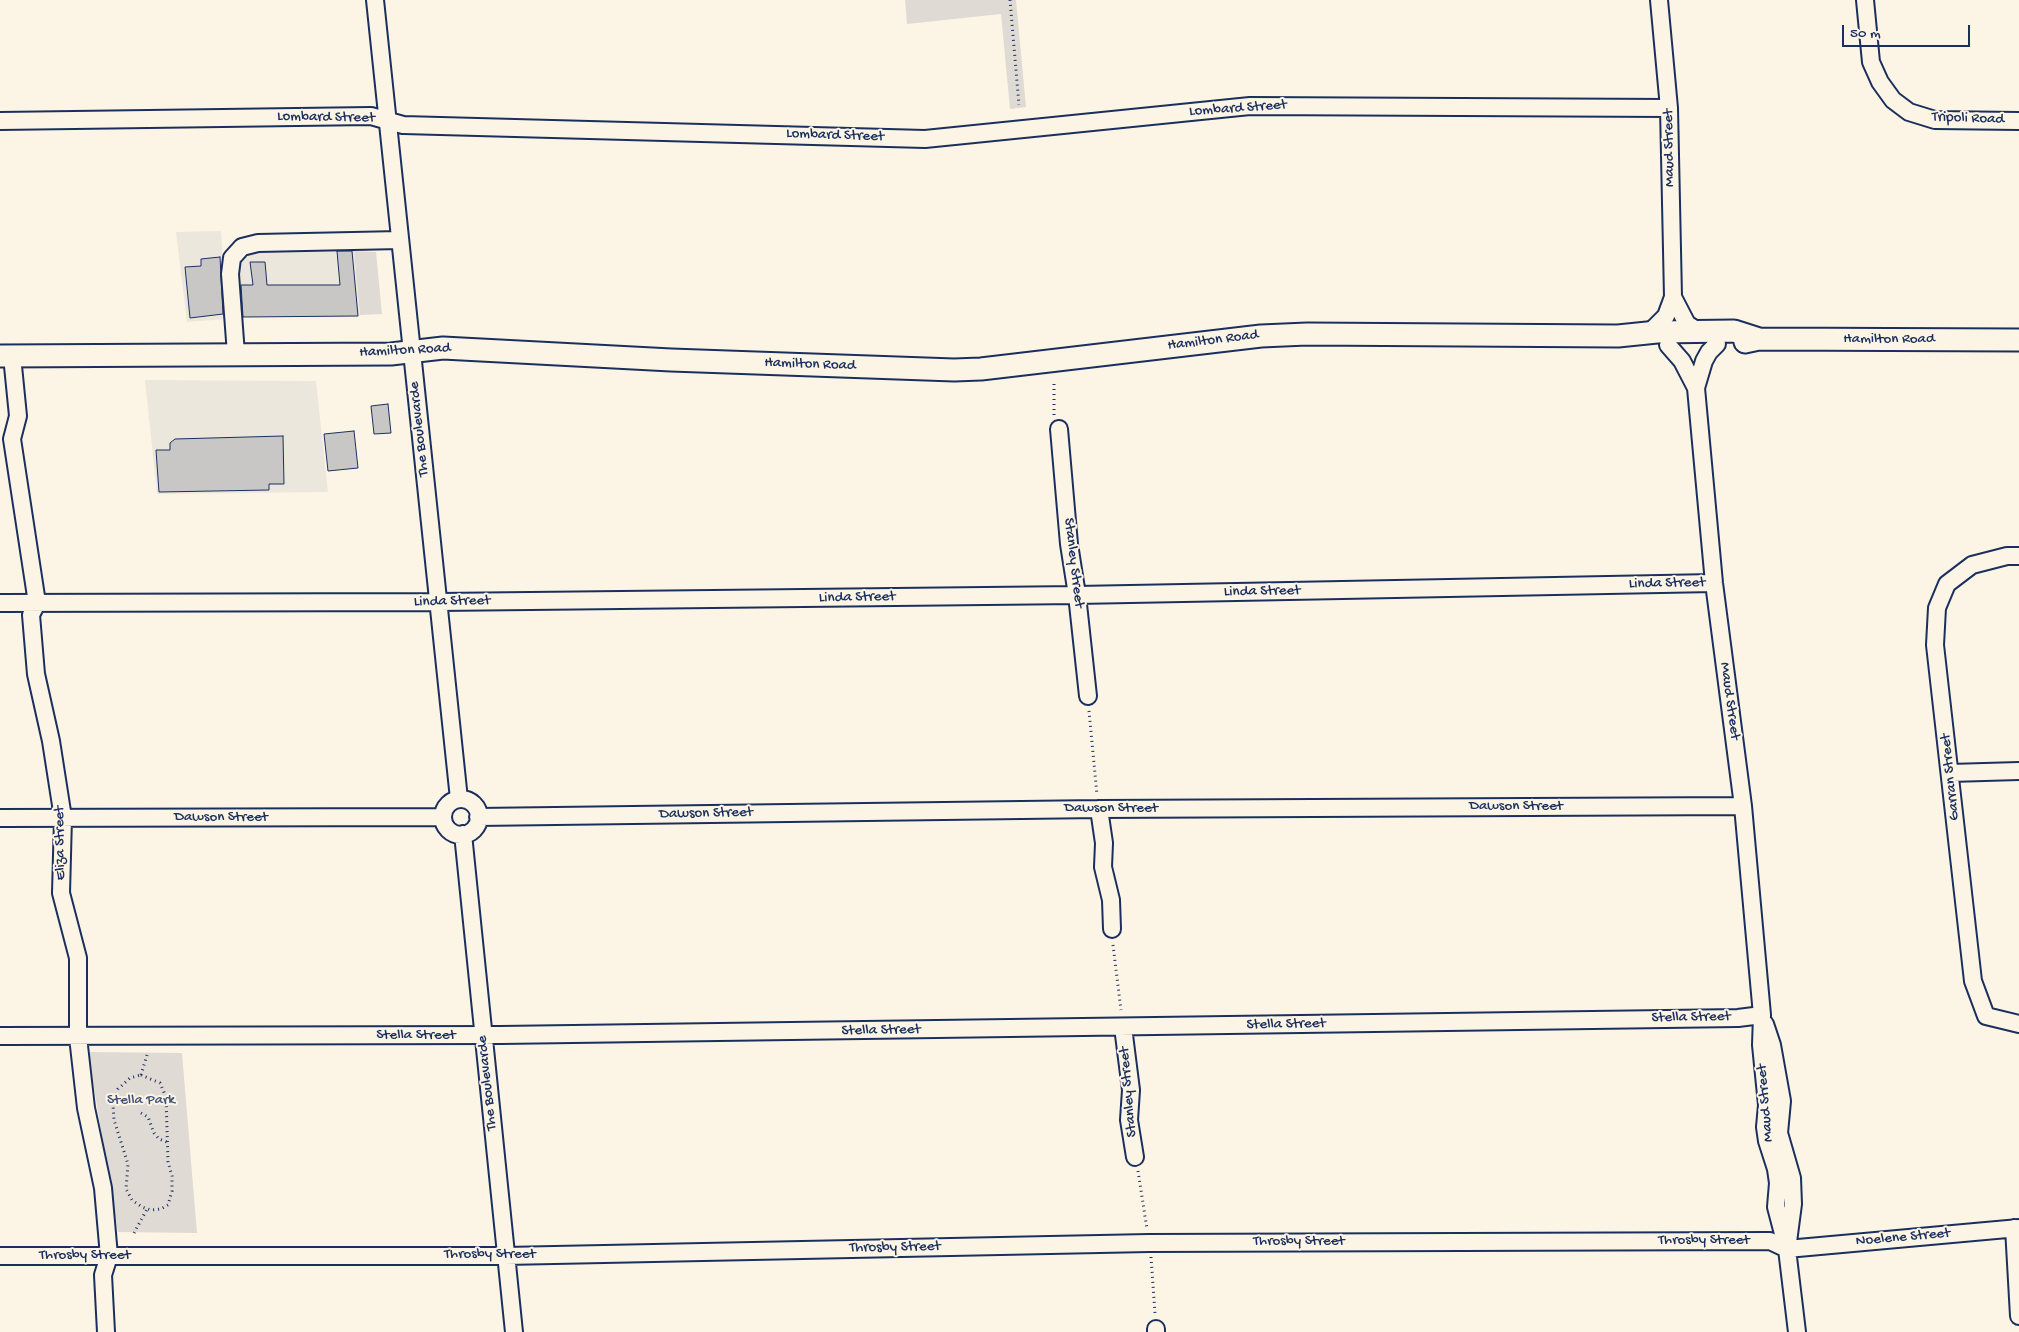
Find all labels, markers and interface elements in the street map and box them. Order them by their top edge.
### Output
scale bar [1844,15,1972,47]
text: 50 m [1850,25,1881,43]
street label: Lombard Street [1189,97,1287,121]
street label: Lombard Street [277,108,375,128]
street label: Maud Street [1660,109,1680,187]
street label: Tripoli Road [1932,109,2004,129]
street label: Lombard Street [786,125,884,147]
street label: Hamilton Road [1167,326,1259,356]
street label: Hamilton Road [1843,331,1935,349]
street label: Hamilton Road [359,340,451,362]
street label: Hamilton Road [764,354,856,376]
street label: The Boulevarde [406,381,434,477]
street label: Stanley Street [1059,517,1087,609]
street label: Linda Street [1629,574,1705,594]
street label: Linda Street [1224,582,1300,602]
street label: Linda Street [819,588,895,608]
street label: Linda Street [414,592,490,612]
street label: Maud Street [1715,661,1743,741]
street label: Garran Street [1937,733,1965,821]
street label: Dawson Street [1469,798,1563,816]
street label: Dawson Street [1064,800,1158,818]
street label: Dawson Street [659,804,753,824]
street label: Eliza Street [51,806,71,880]
street label: Dawson Street [174,809,268,827]
street label: Stella Street [1651,1008,1731,1028]
street label: Stella Street [1246,1015,1326,1035]
street label: Stella Street [841,1021,921,1041]
street label: Stella Street [376,1027,456,1045]
street label: The Boulevarde [474,1035,502,1131]
street label: Stanley Street [1116,1046,1142,1138]
street label: Maud Street [1754,1063,1778,1143]
park label: Stella Park [107,1092,175,1110]
street label: Noelene Street [1855,1225,1951,1251]
street label: Throsby Street [1658,1232,1750,1250]
street label: Throsby Street [1253,1233,1345,1251]
street label: Throsby Street [849,1238,941,1258]
street label: Throsby Street [444,1246,536,1264]
street label: Throsby Street [39,1247,131,1265]

